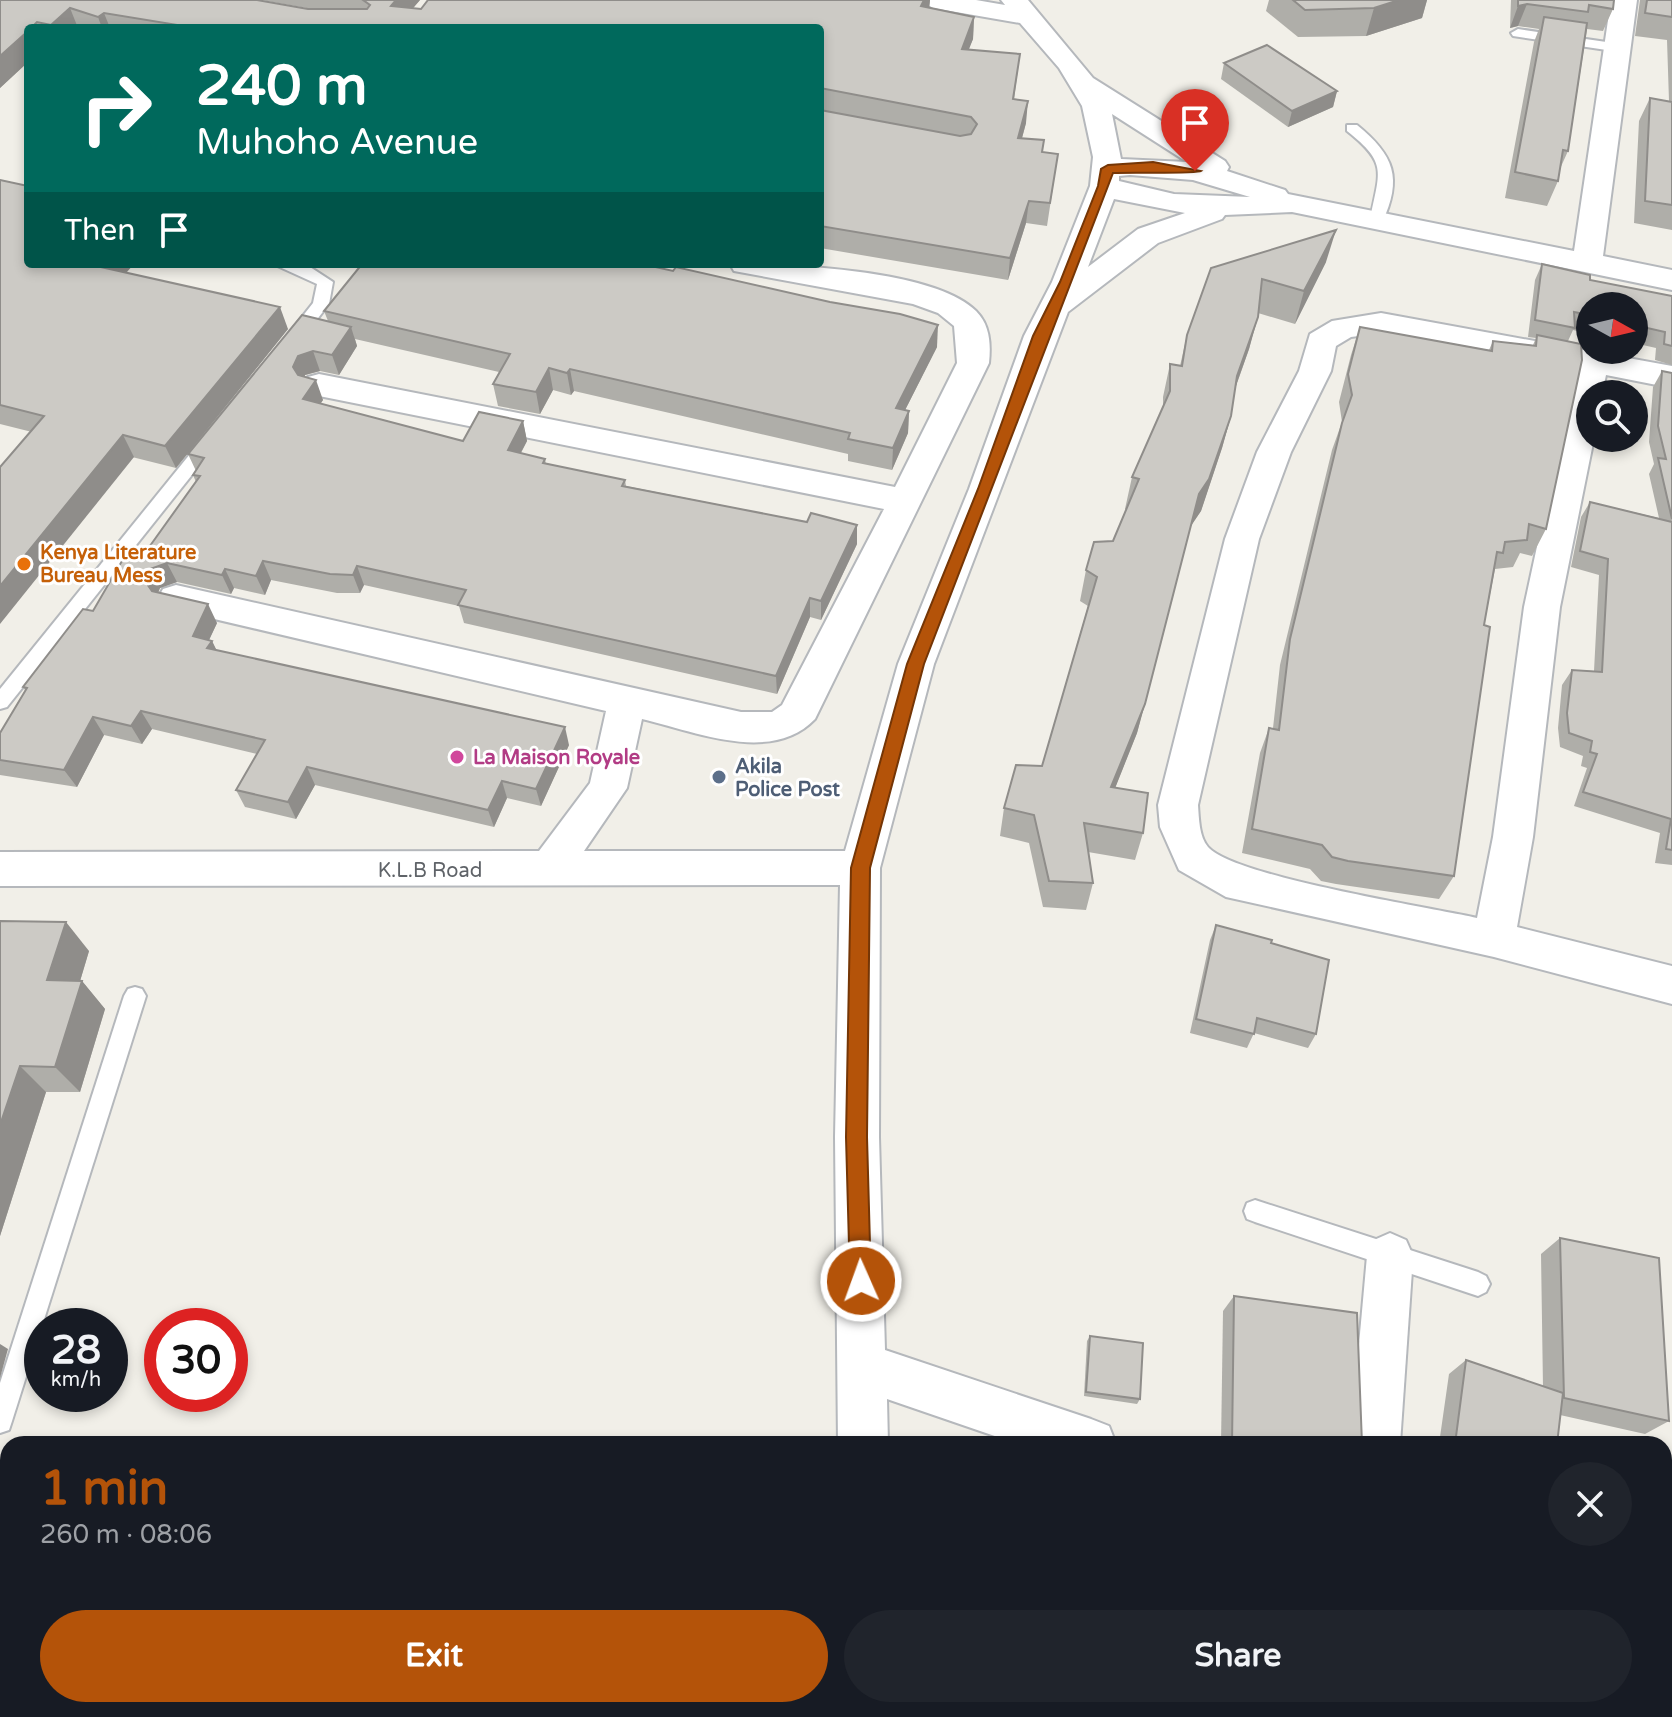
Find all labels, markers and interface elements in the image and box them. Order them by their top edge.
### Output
text: 240 m [196,53,367,120]
icon: right [64,56,168,160]
pin [1161,89,1229,171]
icon: arrive [1173,101,1217,145]
text: Muhoho Avenue [196,121,478,164]
icon: arrive [152,208,196,252]
text: Then [64,212,136,249]
north arrow [1576,292,1648,364]
map controls [1576,292,1648,452]
button: search [1576,380,1648,452]
place label: Kenya Literature Bureau Mess [40,541,196,588]
marker: Kenya Literature Bureau Mess [15,555,33,573]
place label: La Maison Royale [473,746,640,770]
marker: La Maison Royale [448,748,466,766]
place label: Akila Police Post [735,755,840,802]
marker: Akila Police Post [710,768,728,786]
street label: K.L.B Road [378,859,482,883]
position arrow [819,1239,903,1323]
speed limit sign: 30 [144,1308,248,1412]
text: 28 [51,1326,101,1374]
text: km/h [51,1368,101,1392]
text: 1 min [40,1460,168,1518]
button: close [1548,1462,1632,1546]
text: 260 m · 08:06 [40,1519,212,1550]
button: Exit [40,1610,828,1702]
button: Share [844,1610,1632,1702]

